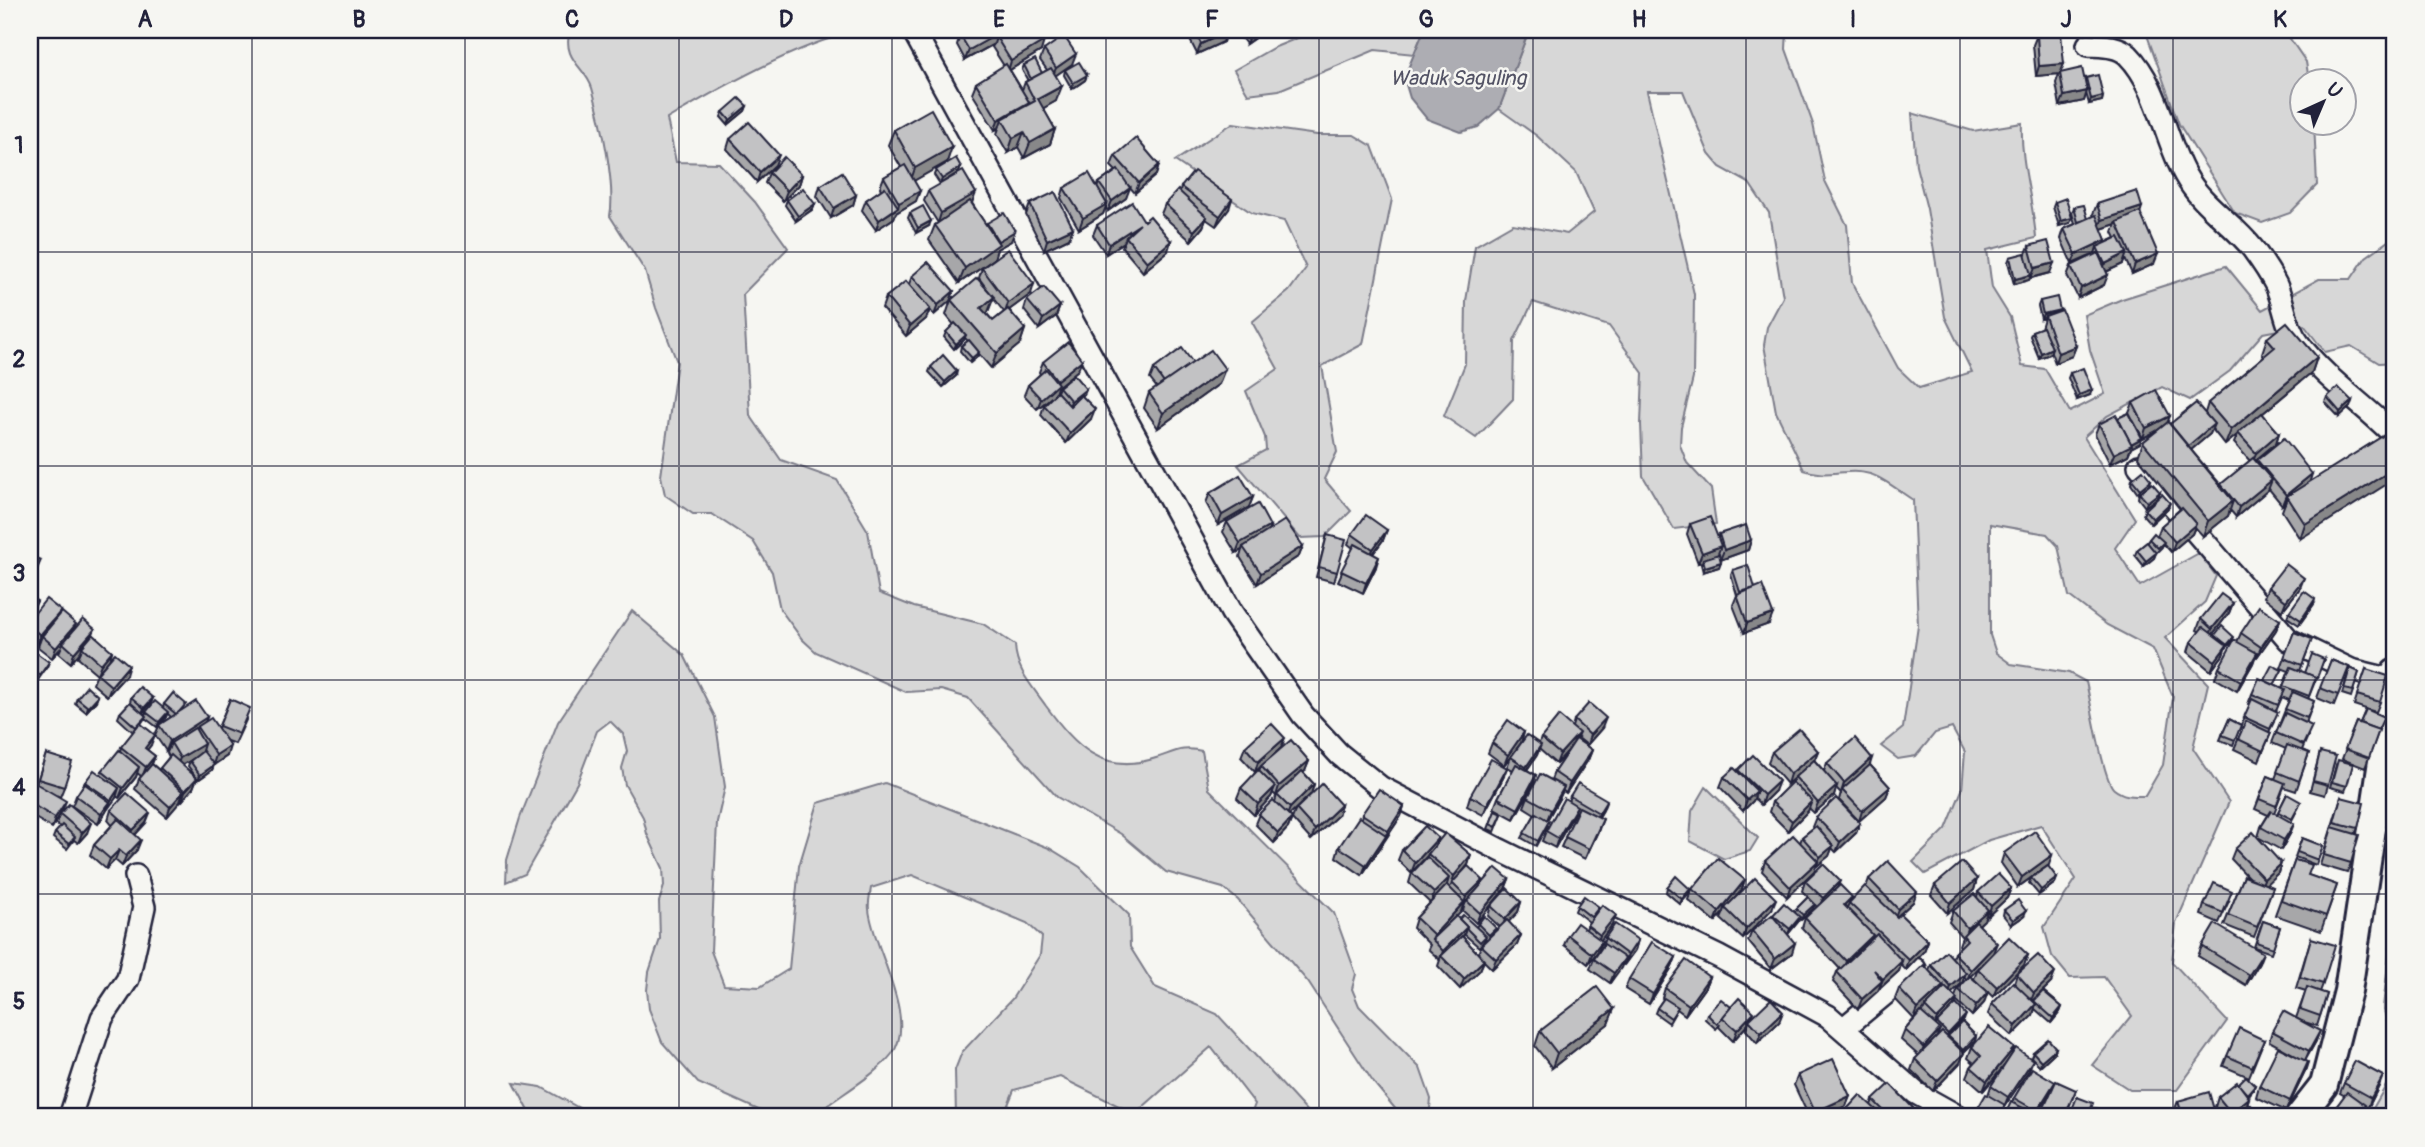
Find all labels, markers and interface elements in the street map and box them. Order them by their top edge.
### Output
text: A [138,5,153,34]
text: B [352,5,366,34]
text: C [565,5,579,34]
text: D [779,5,793,34]
text: E [993,5,1005,34]
text: F [1205,5,1219,34]
text: G [1418,5,1434,34]
text: H [1632,5,1646,34]
text: I [1850,5,1856,34]
text: J [2060,5,2072,34]
text: K [2273,5,2287,34]
water label: Waduk Saguling [1390,65,1527,92]
north arrow [2288,66,2358,136]
text: U [2321,77,2347,103]
text: 1 [15,131,24,160]
text: 2 [13,345,26,374]
text: 3 [13,559,25,588]
text: 4 [12,773,26,802]
text: 5 [13,987,25,1016]

